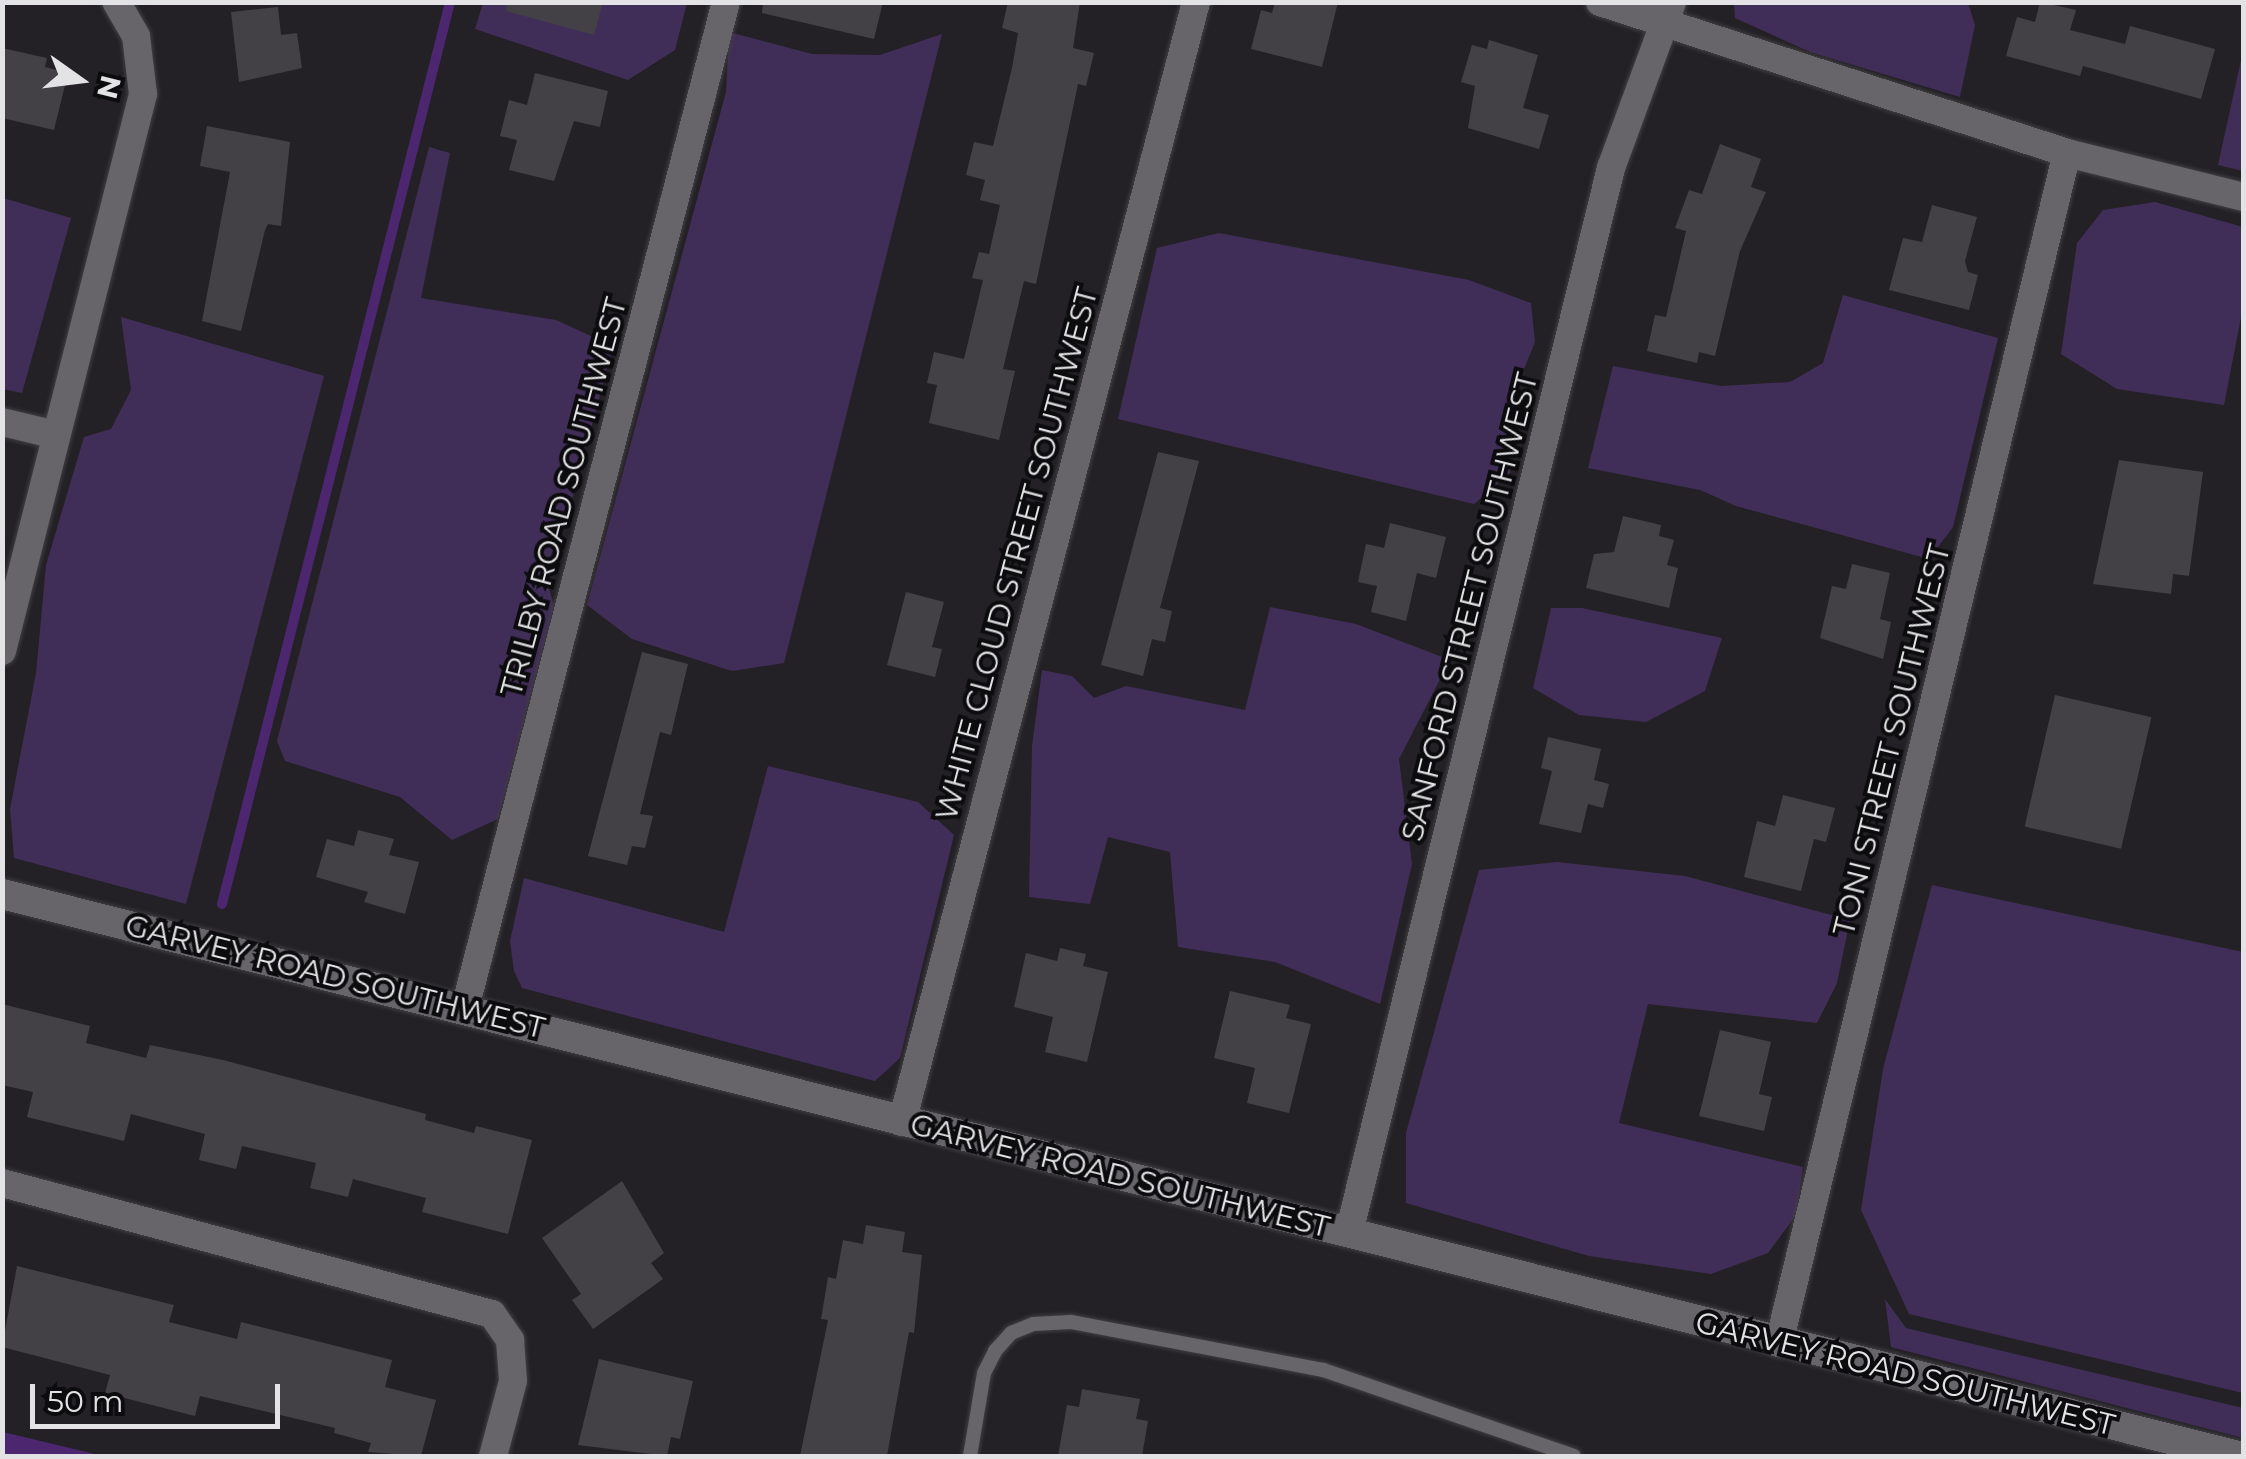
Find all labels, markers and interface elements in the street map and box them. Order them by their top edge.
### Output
north arrow [30,30,130,130]
text: N [90,72,128,102]
street label: WHITE CLOUD STREET SOUTHWEST [928,284,1106,824]
street label: TRILBY ROAD SOUTHWEST [493,294,635,700]
street label: SANFORD STREET SOUTHWEST [1394,369,1546,845]
street label: TONI STREET SOUTHWEST [1826,541,1958,939]
street label: GARVEY ROAD SOUTHWEST [122,907,548,1047]
street label: GARVEY ROAD SOUTHWEST [907,1106,1333,1246]
street label: GARVEY ROAD SOUTHWEST [1692,1304,2118,1444]
scale bar [35,1364,285,1426]
text: 50 m [47,1383,124,1420]

